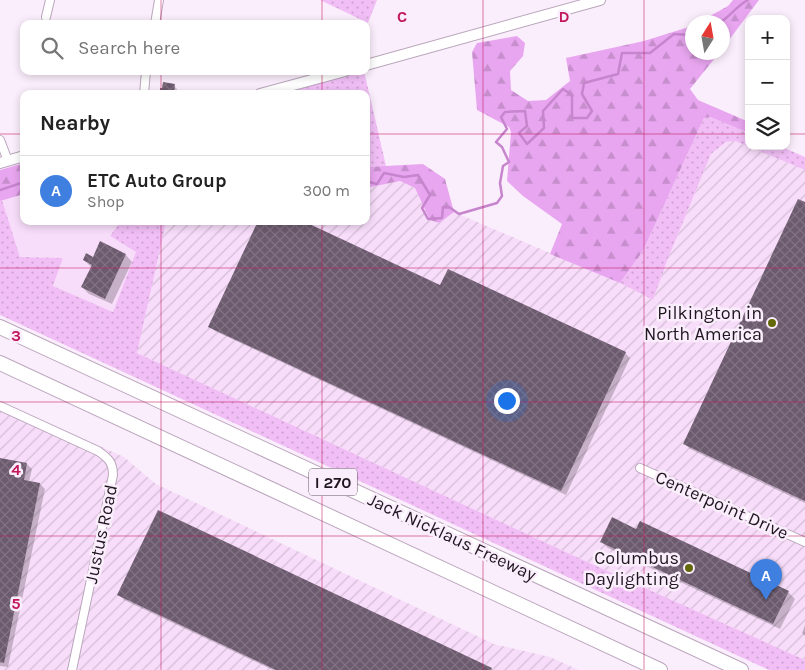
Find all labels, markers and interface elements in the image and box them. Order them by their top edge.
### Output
text: C [397,7,407,26]
text: D [559,7,570,26]
north arrow [685,15,730,60]
map controls [745,15,790,150]
button: + [745,15,790,60]
search box [20,20,370,75]
icon: search [38,34,66,62]
text: Search here [78,37,180,59]
button: − [745,60,790,105]
button: layers [745,105,790,150]
text: Nearby [40,111,110,135]
text: ETC Auto Group [87,170,227,192]
text: A [51,181,61,200]
text: 300 m [303,181,350,200]
text: Shop [87,192,124,211]
place label: Pilkington in North America [644,302,762,345]
marker: Pilkington in North America [766,317,778,329]
text: 3 [11,326,21,345]
your location [494,388,520,414]
text: 4 [11,460,21,479]
street label: Centerpoint Drive [652,466,792,544]
road number: I 270 [309,468,357,496]
street label: Justus Road [80,483,122,585]
street label: Jack Nicklaus Freeway [364,488,540,586]
place label: Columbus Daylighting [584,547,679,590]
pin: A [750,559,782,600]
marker: Columbus Daylighting [683,562,695,574]
text: 5 [11,594,21,613]

